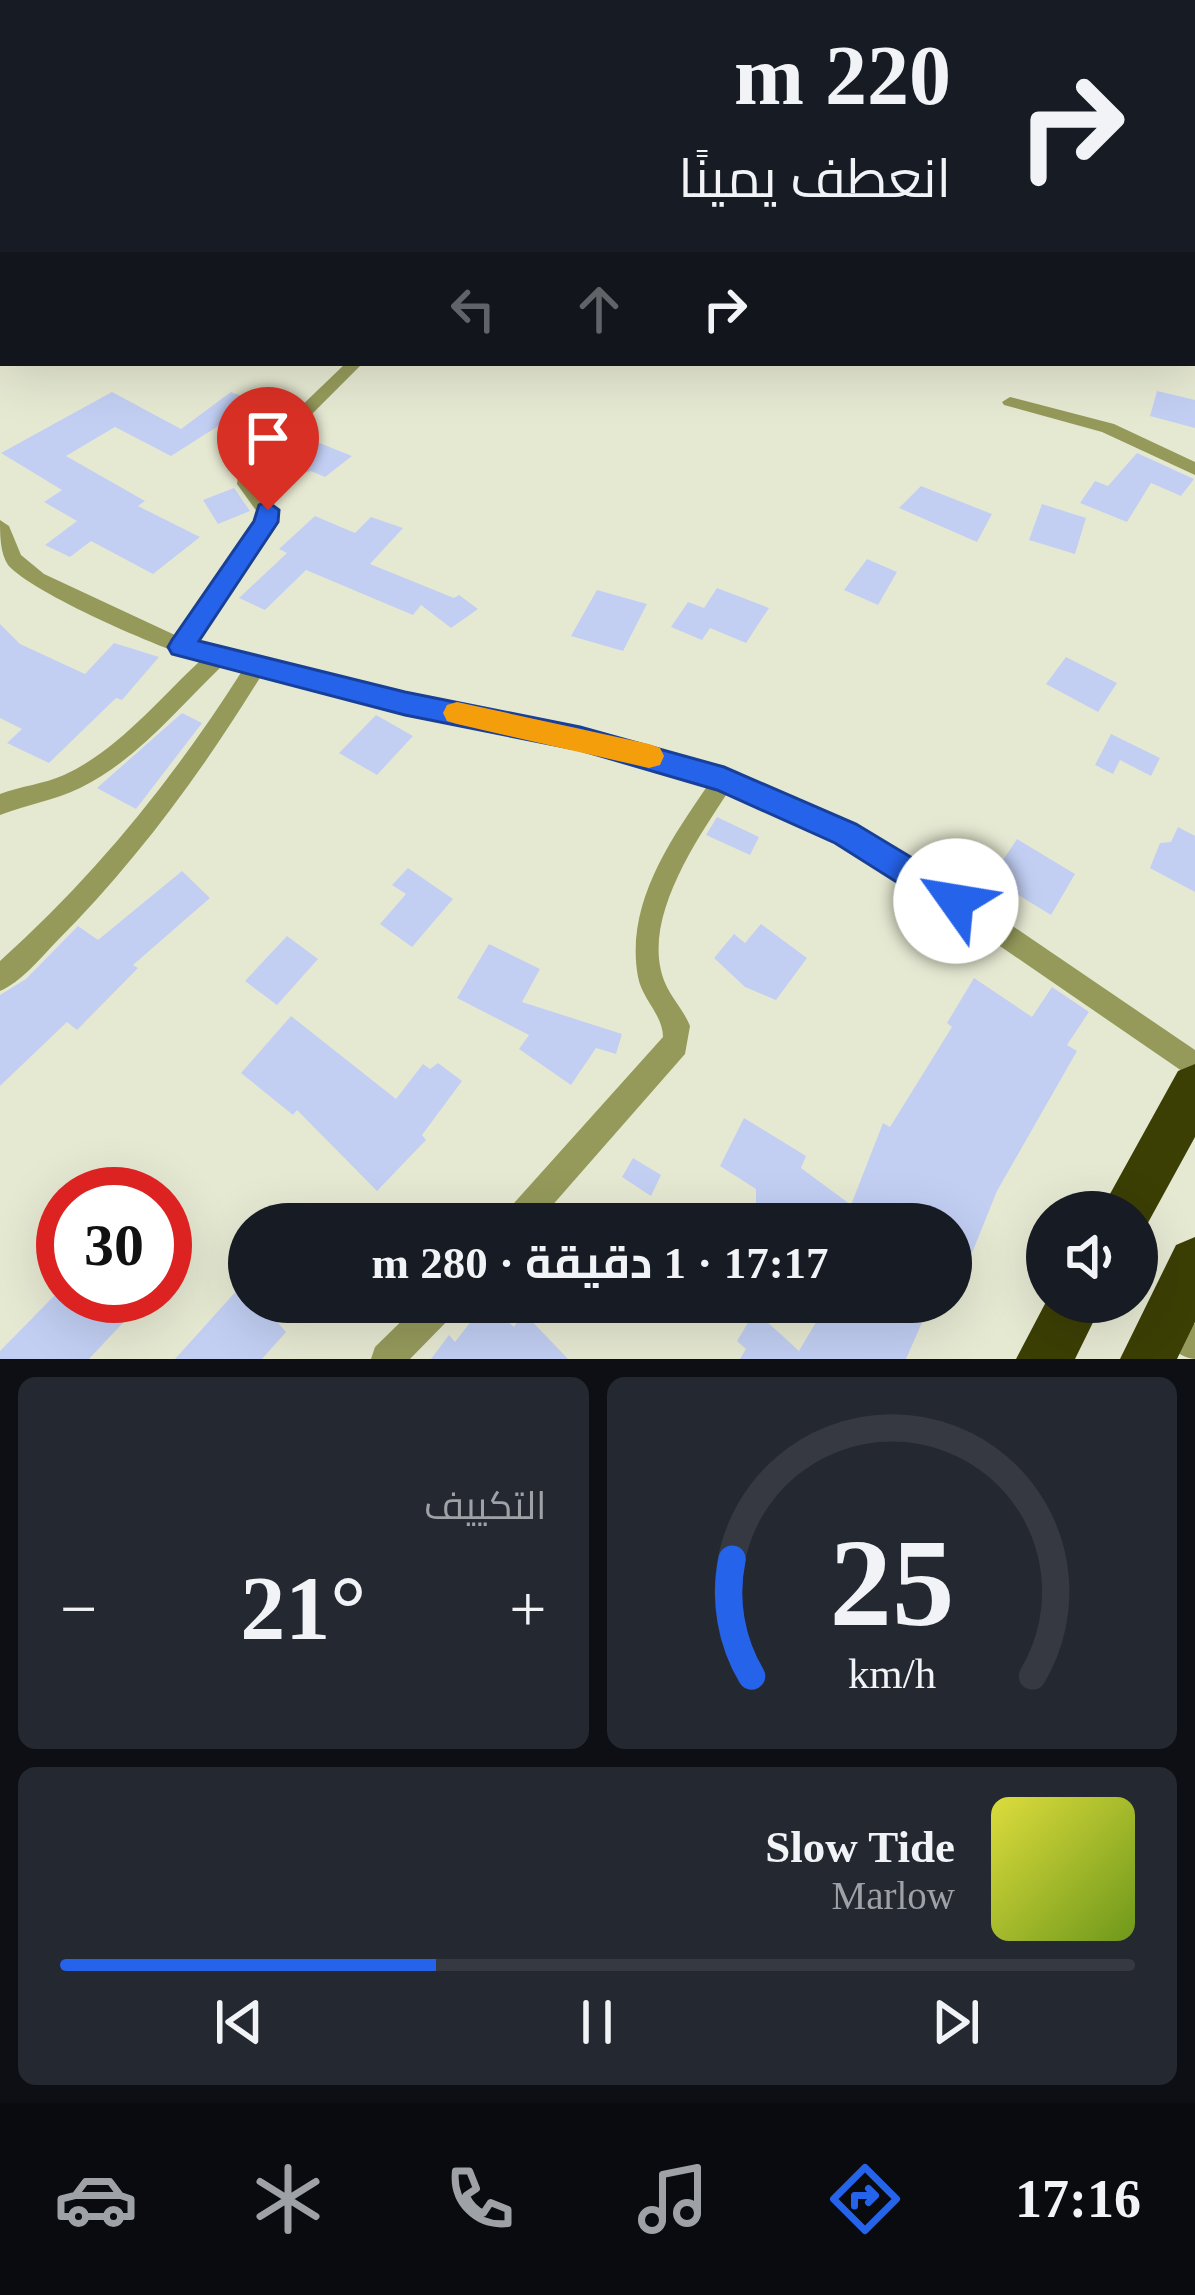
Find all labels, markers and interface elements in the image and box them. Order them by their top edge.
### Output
text: 220 m [734,29,951,122]
icon: right [993,48,1149,204]
text: انعطف يمينًا [678,149,951,209]
icon: left [440,276,506,342]
icon: ahead [566,276,632,342]
icon: right [692,276,758,342]
pin [217,387,319,510]
icon: arrive [235,405,301,471]
position arrow [893,838,1019,964]
speed limit sign: 30 [36,1167,192,1323]
map controls [1026,1191,1158,1323]
button: sound [1026,1191,1158,1323]
text: 17:17 · 1 دقيقة · 280 m [371,1238,829,1288]
text: التكييف [424,1484,547,1527]
text: 25 [829,1514,954,1652]
text: 21° [240,1559,366,1658]
text: − [60,1572,97,1645]
text: + [509,1572,547,1645]
text: km/h [848,1650,936,1697]
text: Slow Tide [765,1822,955,1872]
text: Marlow [832,1874,955,1917]
icon: previous [206,1989,272,2055]
icon: pause [564,1989,630,2055]
icon: next [923,1989,989,2055]
icon: car [54,2157,138,2241]
icon: climate [246,2157,330,2241]
icon: phone [438,2157,522,2241]
icon: music [631,2157,715,2241]
icon: directions [823,2157,907,2241]
text: 17:16 [1015,2169,1141,2229]

